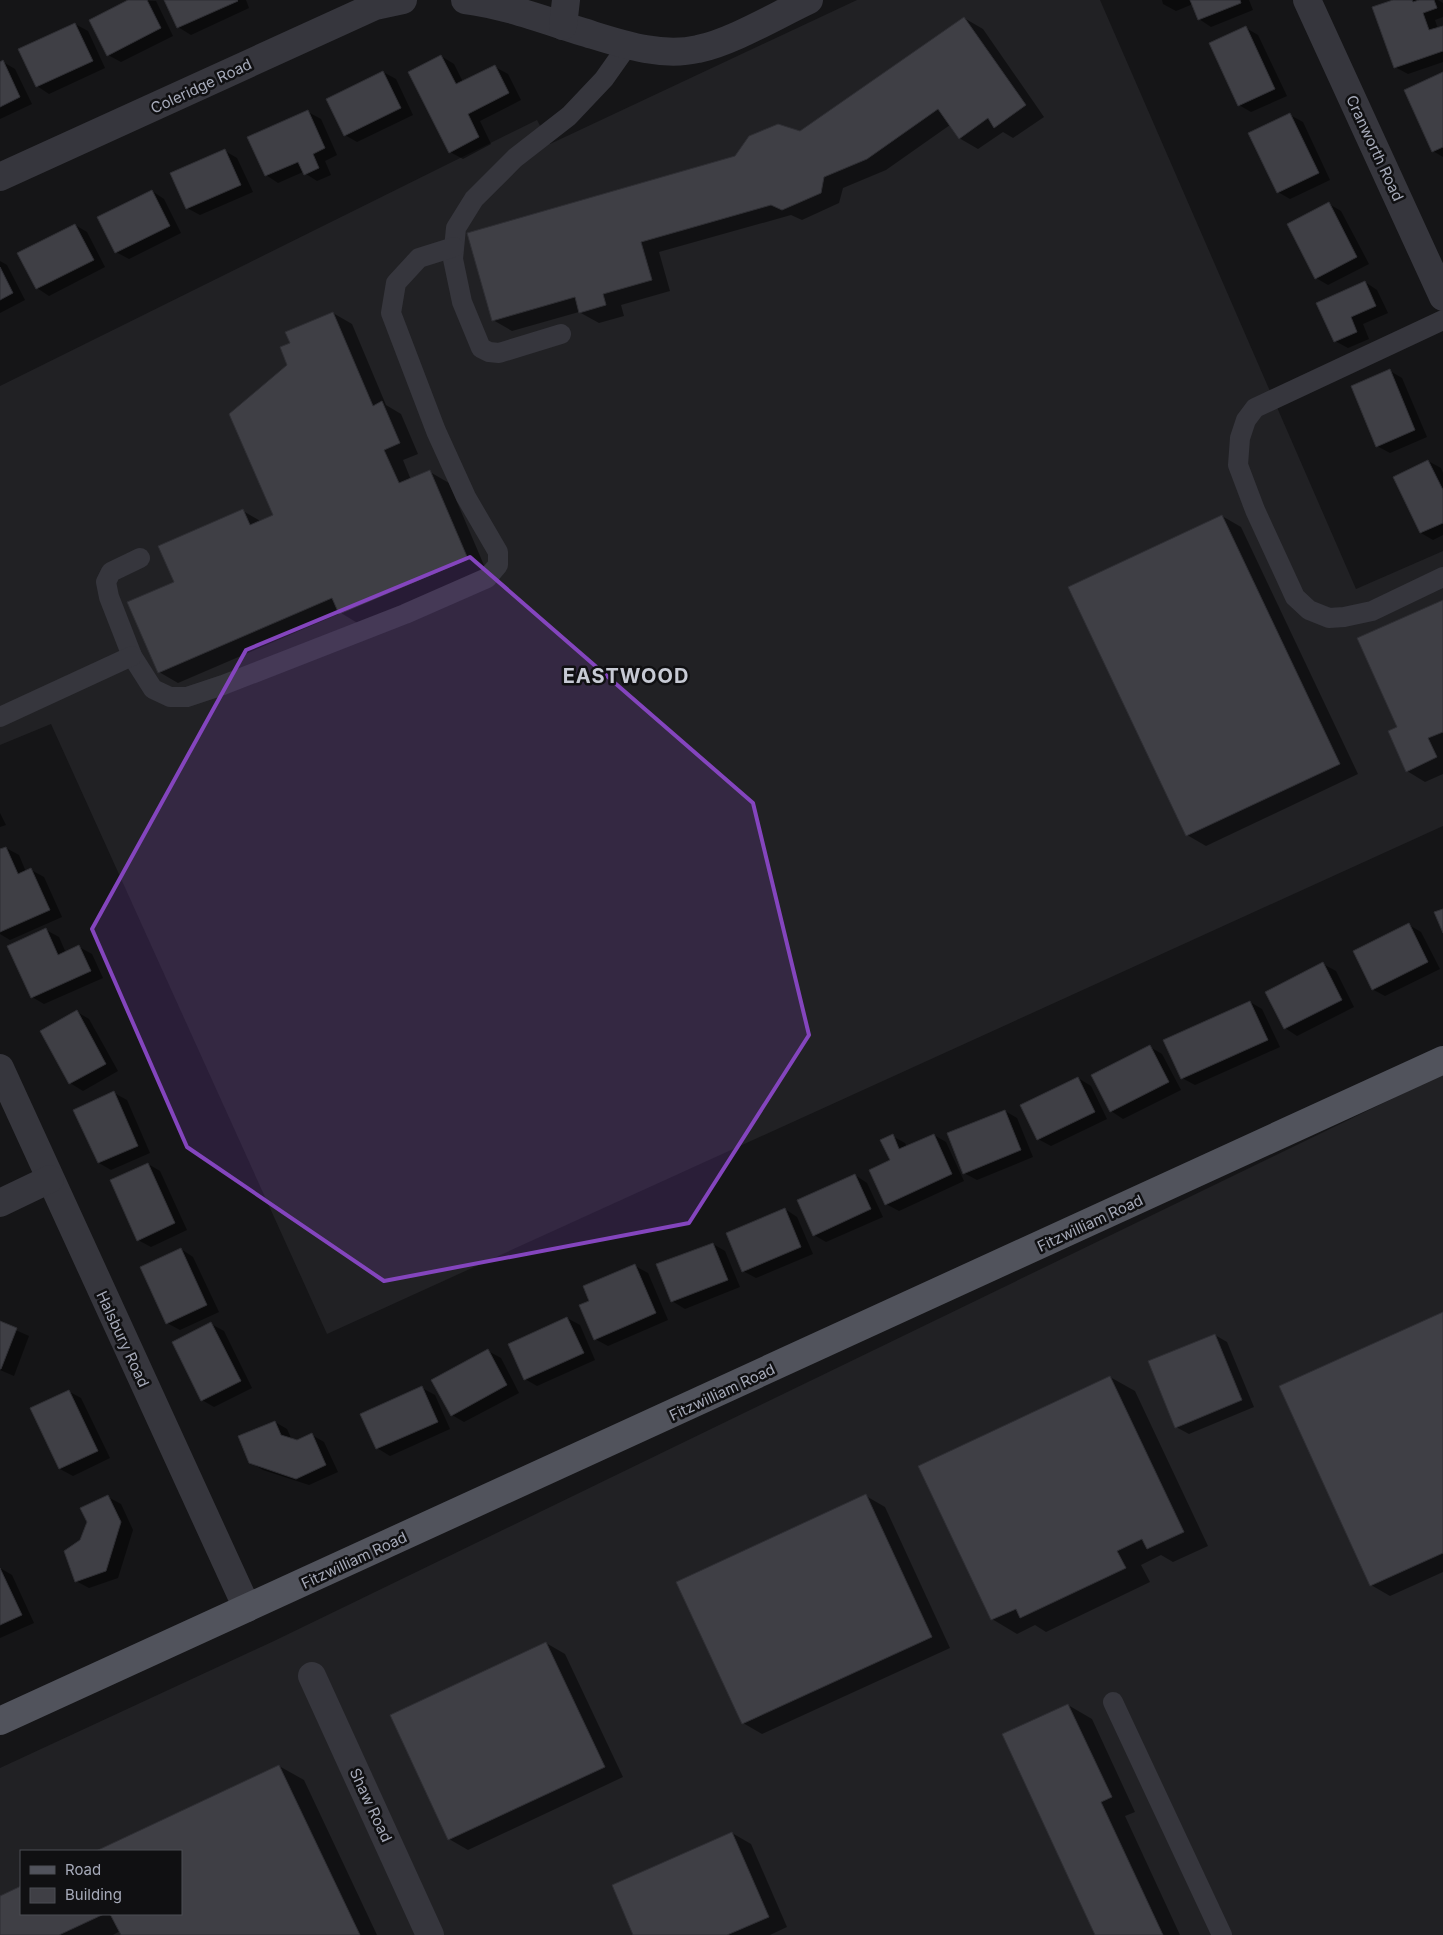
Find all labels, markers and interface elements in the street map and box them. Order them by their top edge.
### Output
street label: Coleridge Road [147,54,255,118]
street label: Cranworth Road [1342,92,1408,204]
district label: EASTWOOD [563,664,689,688]
street label: Fitzwilliam Road [1034,1190,1146,1256]
street label: Halsbury Road [92,1288,154,1390]
street label: Fitzwilliam Road [666,1359,778,1425]
street label: Fitzwilliam Road [298,1527,410,1593]
street label: Shaw Road [346,1765,396,1845]
legend [20,1850,182,1915]
text: Road [65,1860,101,1879]
text: Building [65,1885,122,1904]

